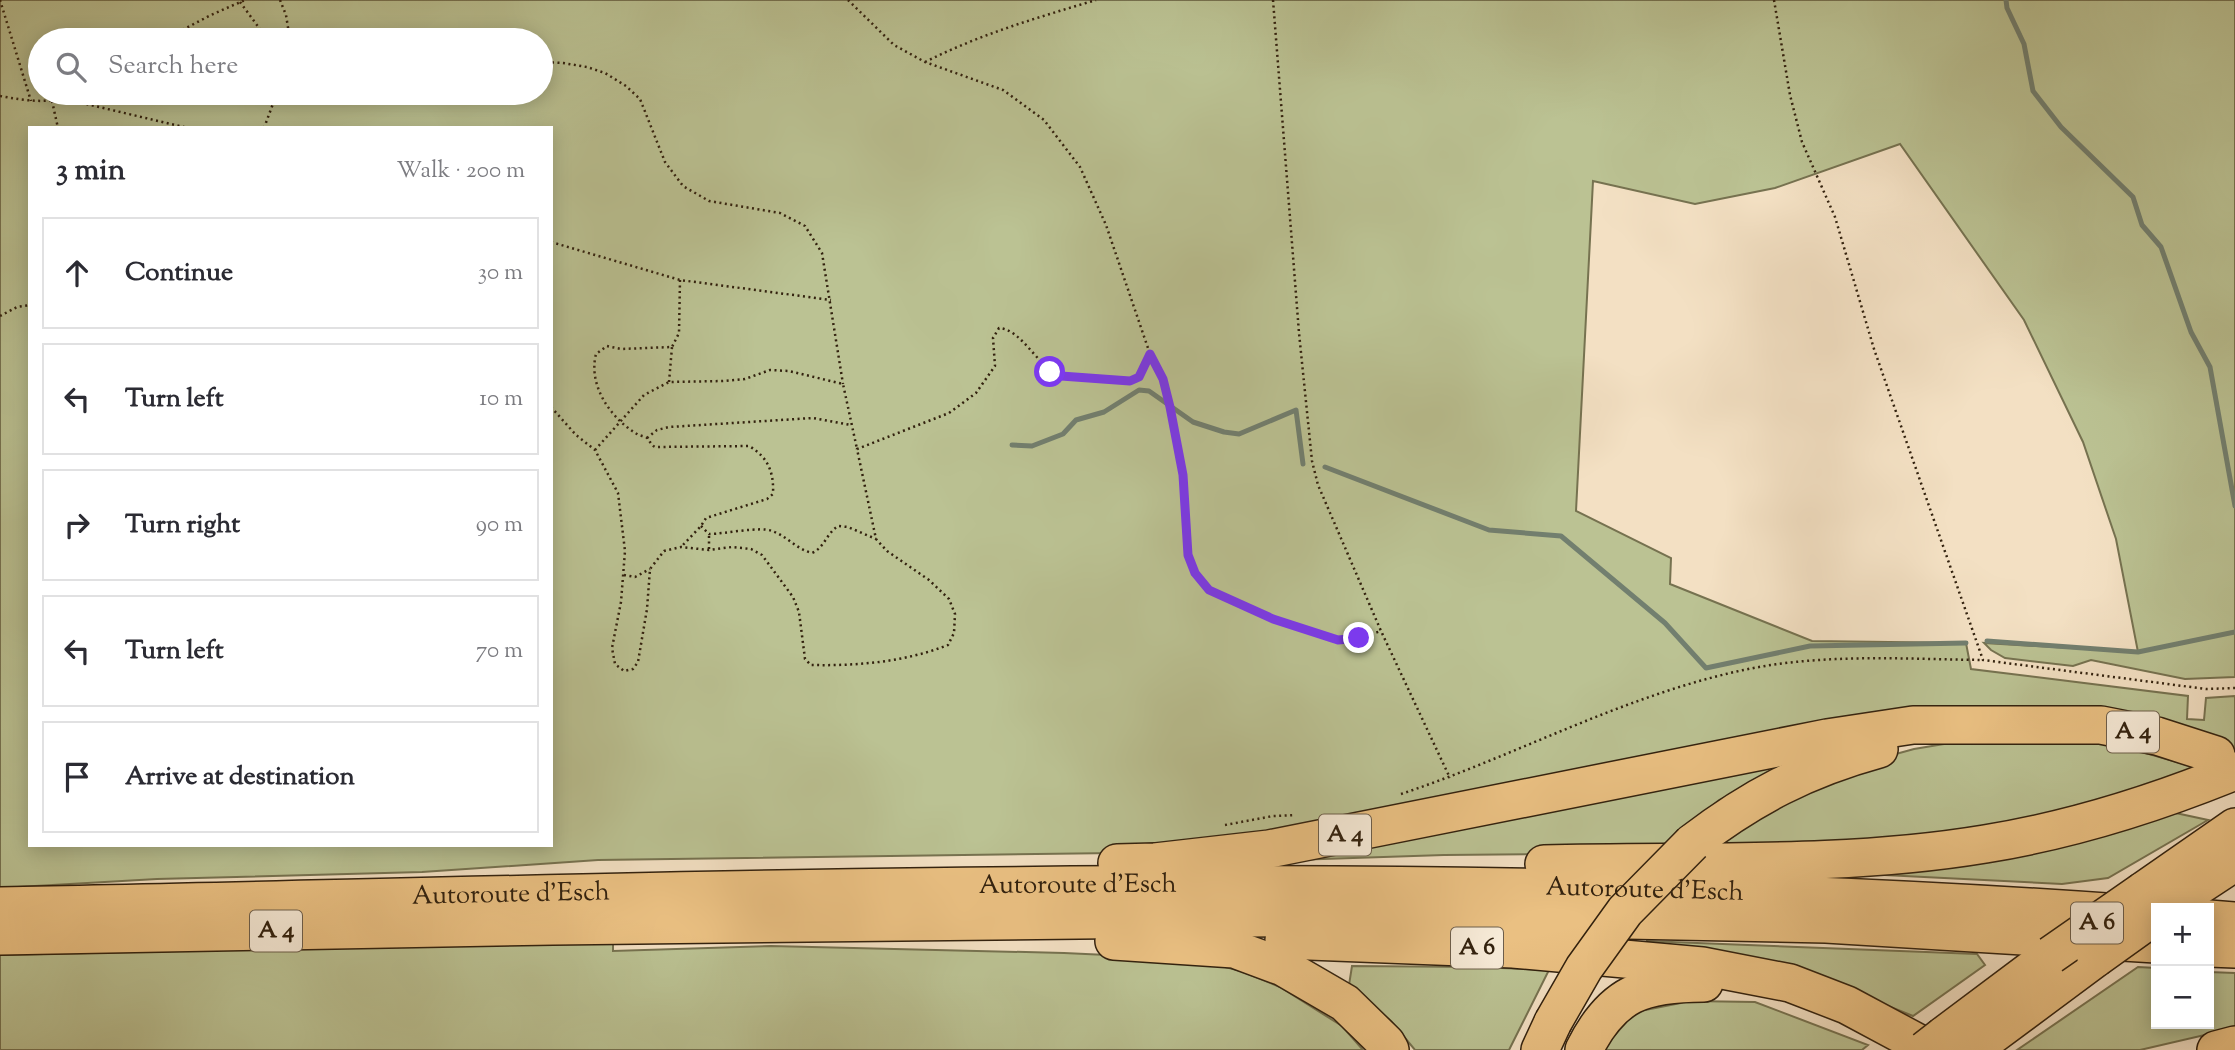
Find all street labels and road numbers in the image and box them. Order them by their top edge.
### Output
road number: A 4 [2107,712,2159,752]
road number: A 4 [1319,814,1371,856]
street label: Autoroute d'Esch [979,866,1177,905]
street label: Autoroute d'Esch [1545,869,1744,912]
street label: Autoroute d'Esch [411,874,610,915]
road number: A 6 [2071,903,2123,944]
road number: A 4 [250,911,302,951]
road number: A 6 [1451,928,1503,968]

